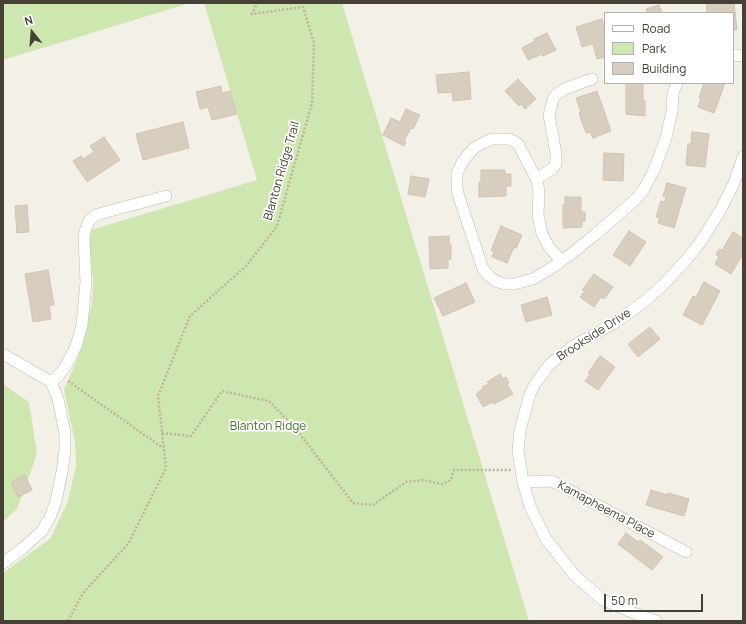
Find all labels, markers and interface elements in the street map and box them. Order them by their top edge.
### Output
north arrow [12,12,52,52]
text: N [22,12,34,28]
legend [604,12,734,84]
text: Road [642,20,670,37]
text: Park [642,40,666,57]
text: Building [642,60,686,77]
street label: Blanton Ridge Trail [261,120,303,222]
street label: Brookside Drive [554,306,634,364]
park label: Blanton Ridge [230,420,306,434]
street label: Kamapheema Place [555,478,657,542]
scale bar [606,586,705,612]
text: 50 m [611,592,638,609]

